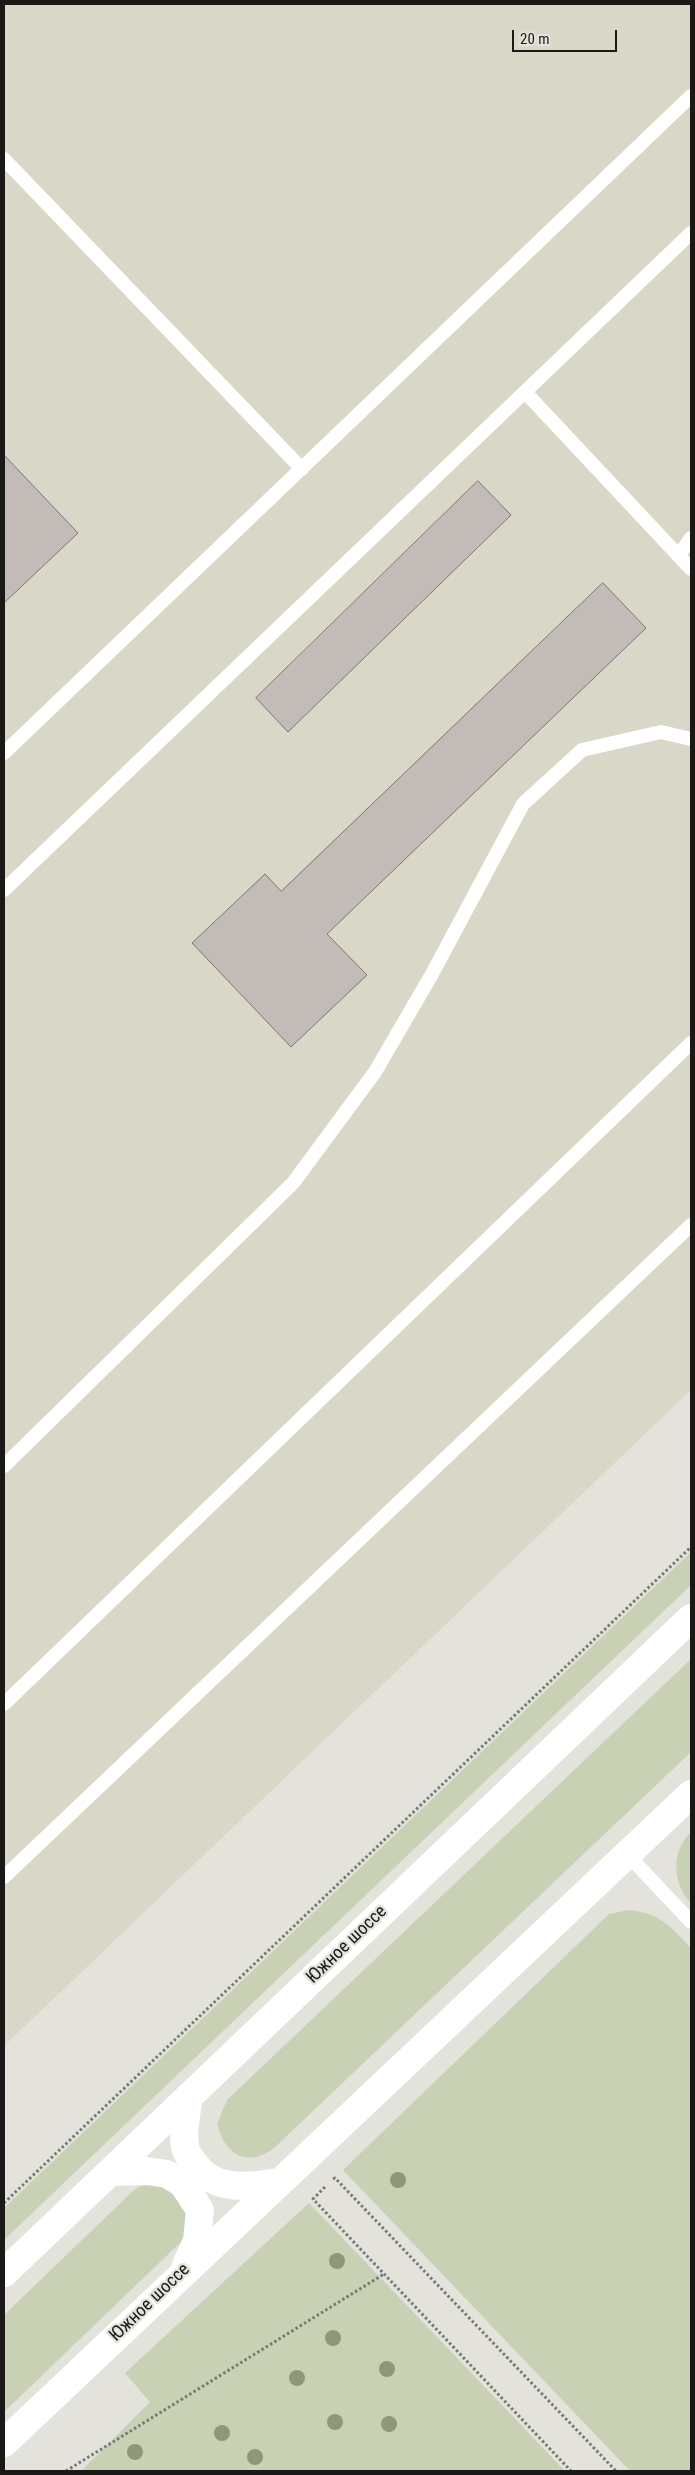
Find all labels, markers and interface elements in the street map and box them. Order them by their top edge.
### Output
scale bar [515,20,620,52]
text: 20 m [520,30,550,48]
street label: Южное шоссе [302,1901,392,1989]
street label: Южное шоссе [105,2259,195,2347]

